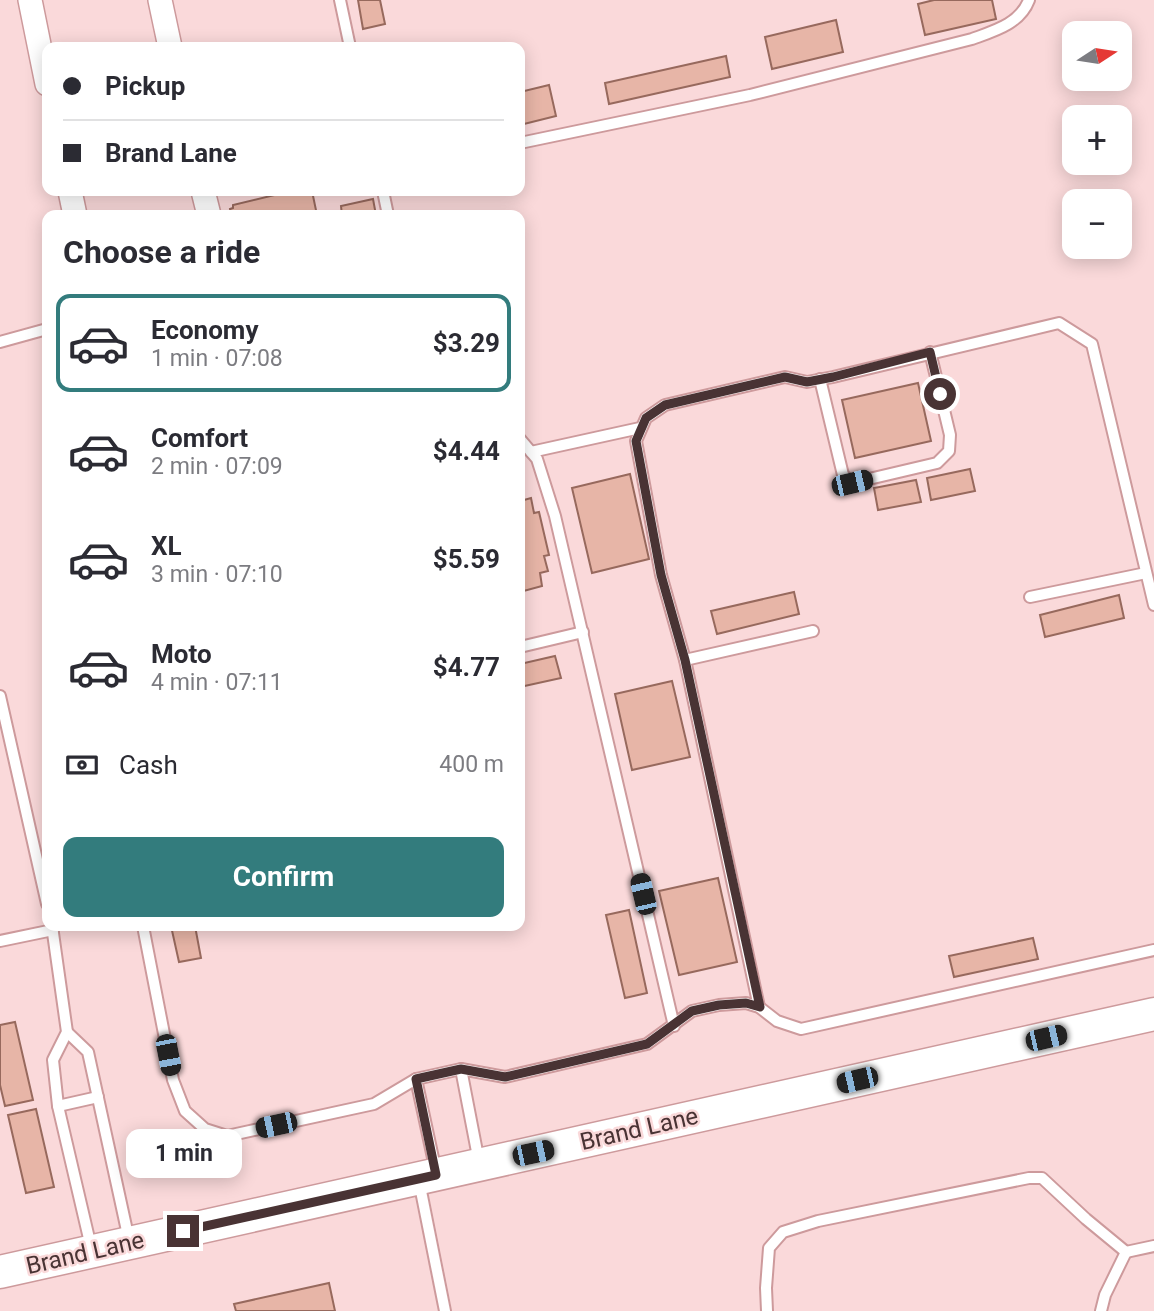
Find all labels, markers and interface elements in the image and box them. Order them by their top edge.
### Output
north arrow [1062,21,1132,91]
map controls [1062,21,1132,259]
text: Pickup [105,71,185,101]
button: + [1062,105,1132,175]
text: Brand Lane [105,138,237,168]
button: − [1062,189,1132,259]
text: Choose a ride [63,233,260,271]
icon: car [67,312,130,375]
text: Economy [151,315,258,345]
text: $3.29 [433,328,500,358]
text: 1 min · 07:08 [151,345,283,372]
route start [924,378,956,410]
icon: car [67,420,130,483]
text: Comfort [151,423,248,453]
text: $4.44 [433,436,500,466]
text: 2 min · 07:09 [151,453,283,480]
car [830,468,875,498]
icon: car [67,528,130,591]
text: XL [151,531,182,561]
text: $5.59 [433,544,500,574]
text: 3 min · 07:10 [151,561,283,588]
icon: car [67,636,130,699]
text: Moto [151,639,212,669]
text: $4.77 [433,652,500,682]
text: 4 min · 07:11 [151,669,283,696]
icon: cash [63,746,101,784]
text: Cash [119,750,178,780]
text: 400 m [439,751,504,778]
button: Confirm [63,837,504,917]
car [629,871,658,917]
car [1024,1023,1069,1053]
car [154,1032,183,1078]
car [835,1065,880,1095]
street label: Brand Lane [577,1102,701,1156]
car [254,1110,299,1140]
callout: 1 min [125,1130,241,1178]
car [511,1138,556,1168]
text: 1 min [155,1140,213,1167]
route end [167,1215,199,1247]
street label: Brand Lane [23,1226,147,1280]

